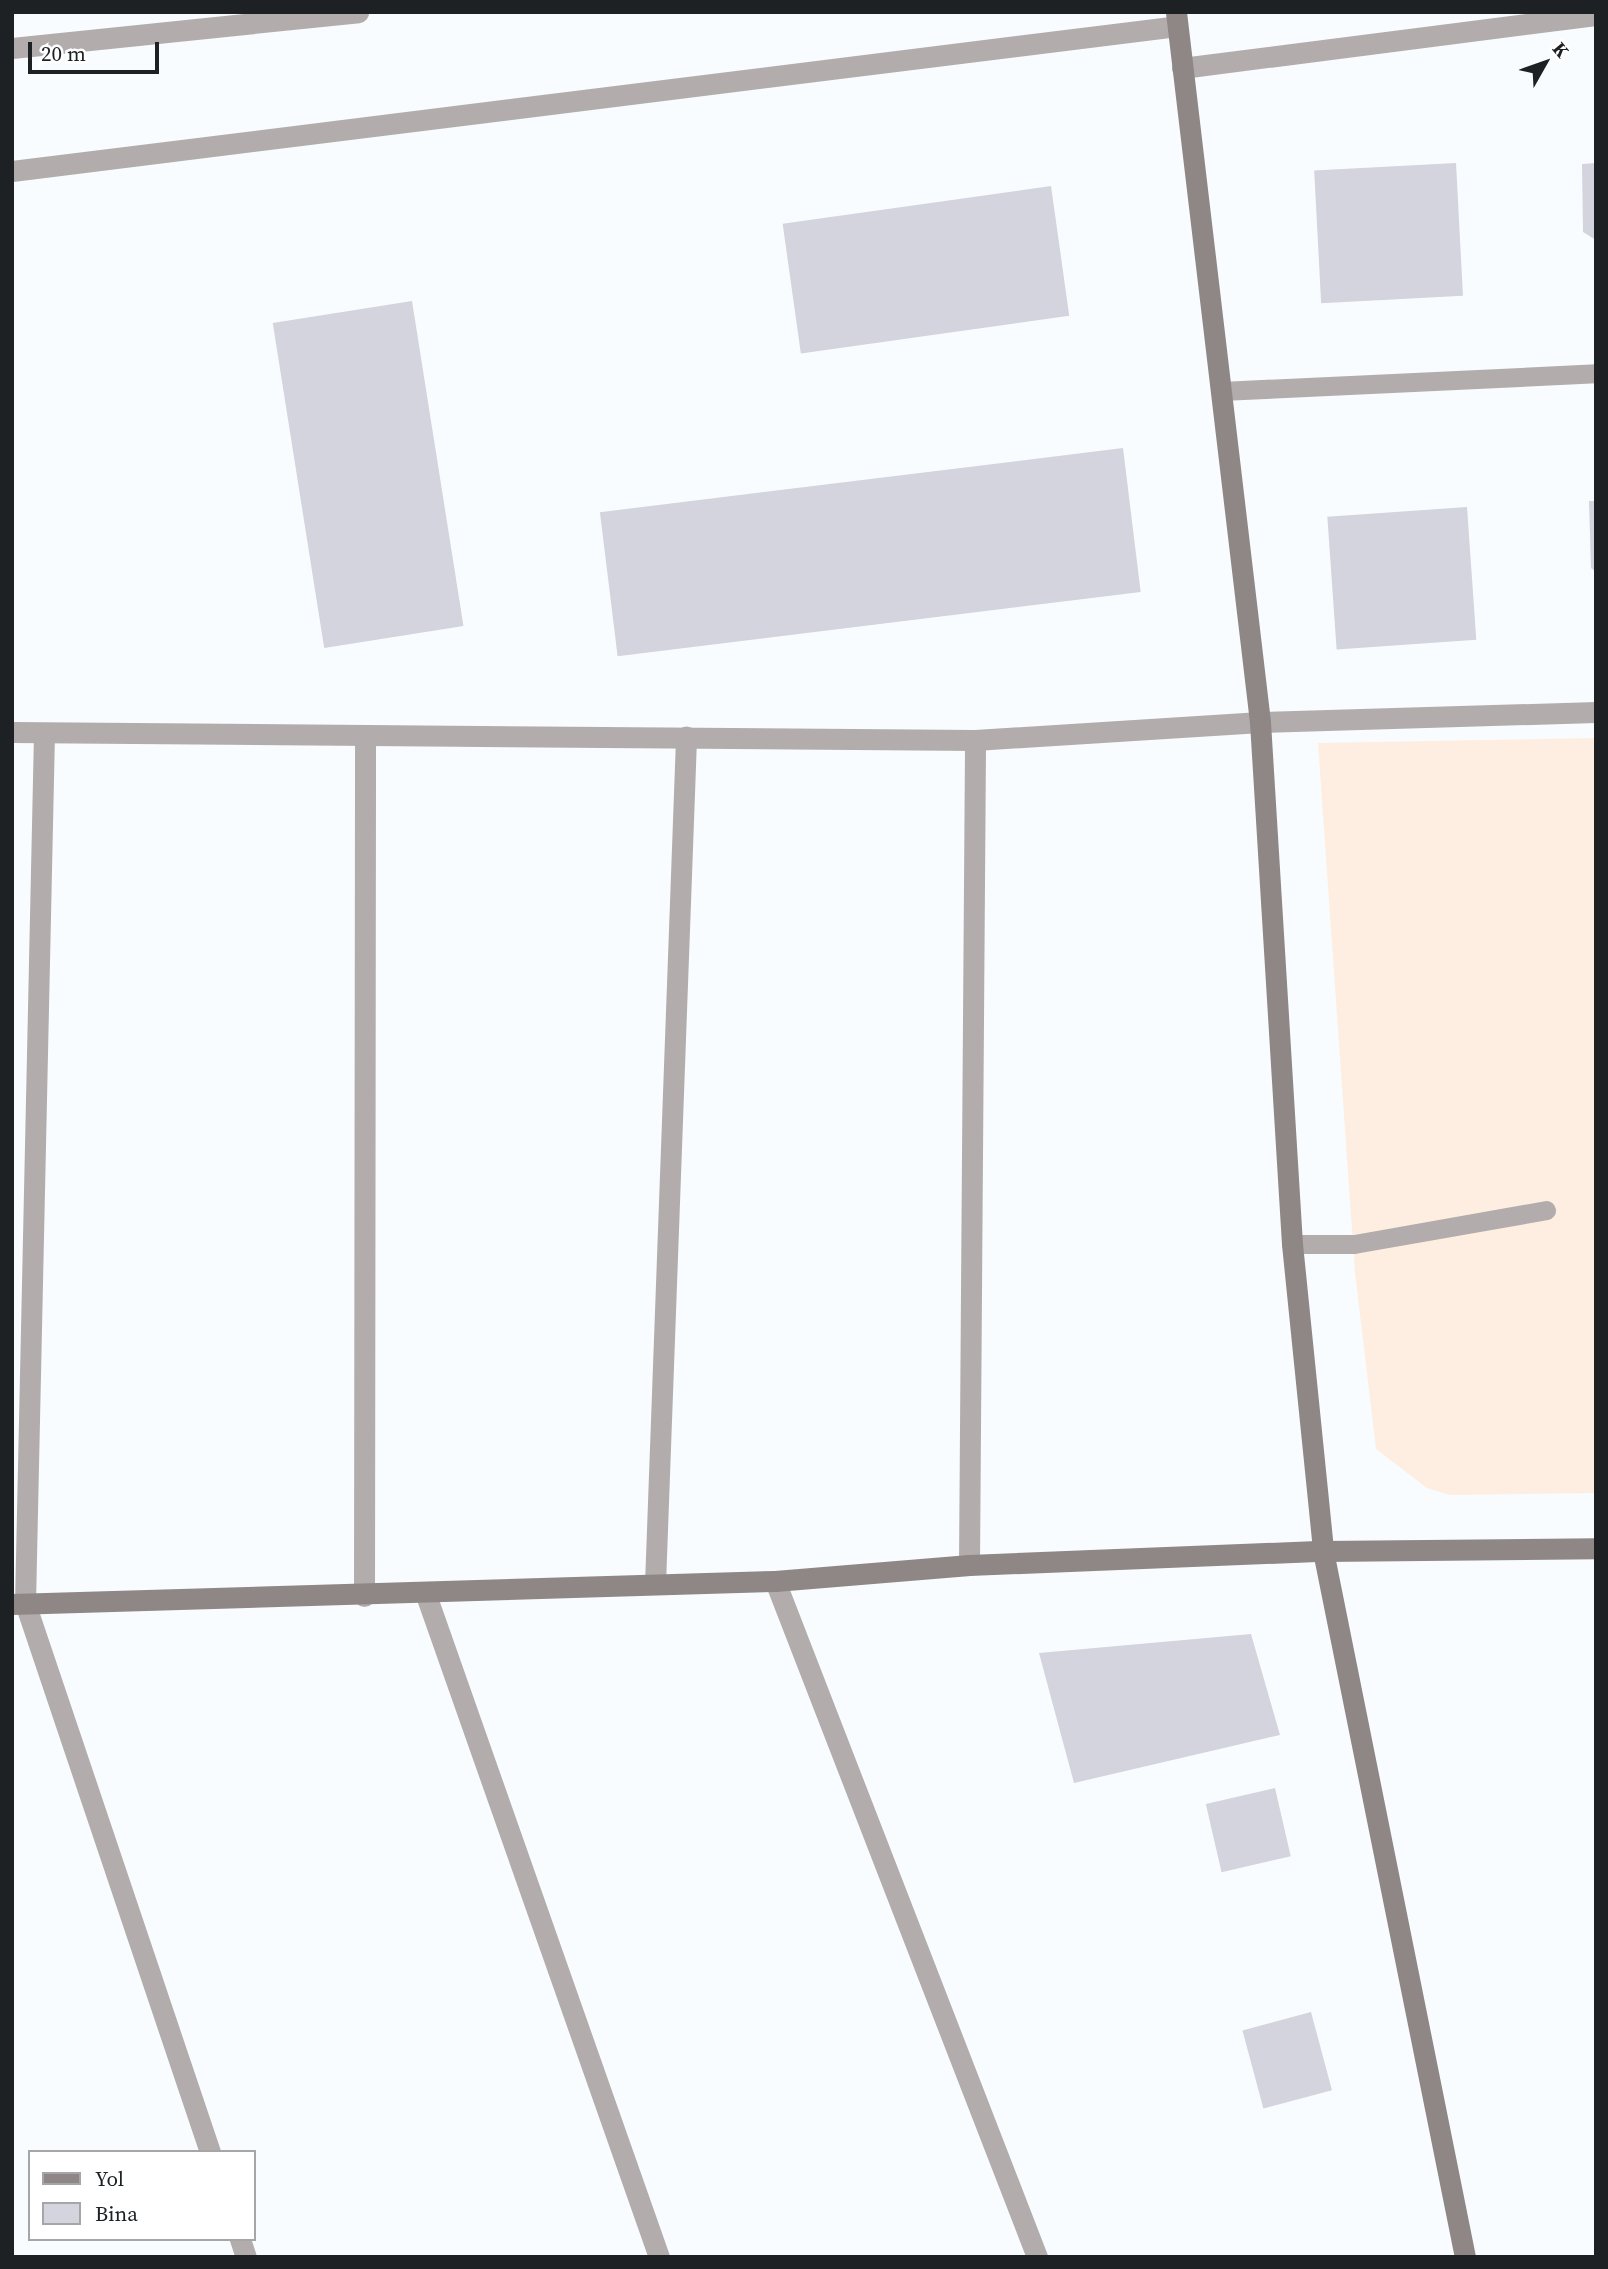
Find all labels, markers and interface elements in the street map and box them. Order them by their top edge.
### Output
scale bar [32,28,163,72]
north arrow [1510,28,1580,98]
text: K [1547,36,1575,63]
text: 20 m [41,39,86,68]
legend [28,2150,256,2241]
text: Yol [95,2164,124,2193]
text: Bina [95,2199,138,2228]

